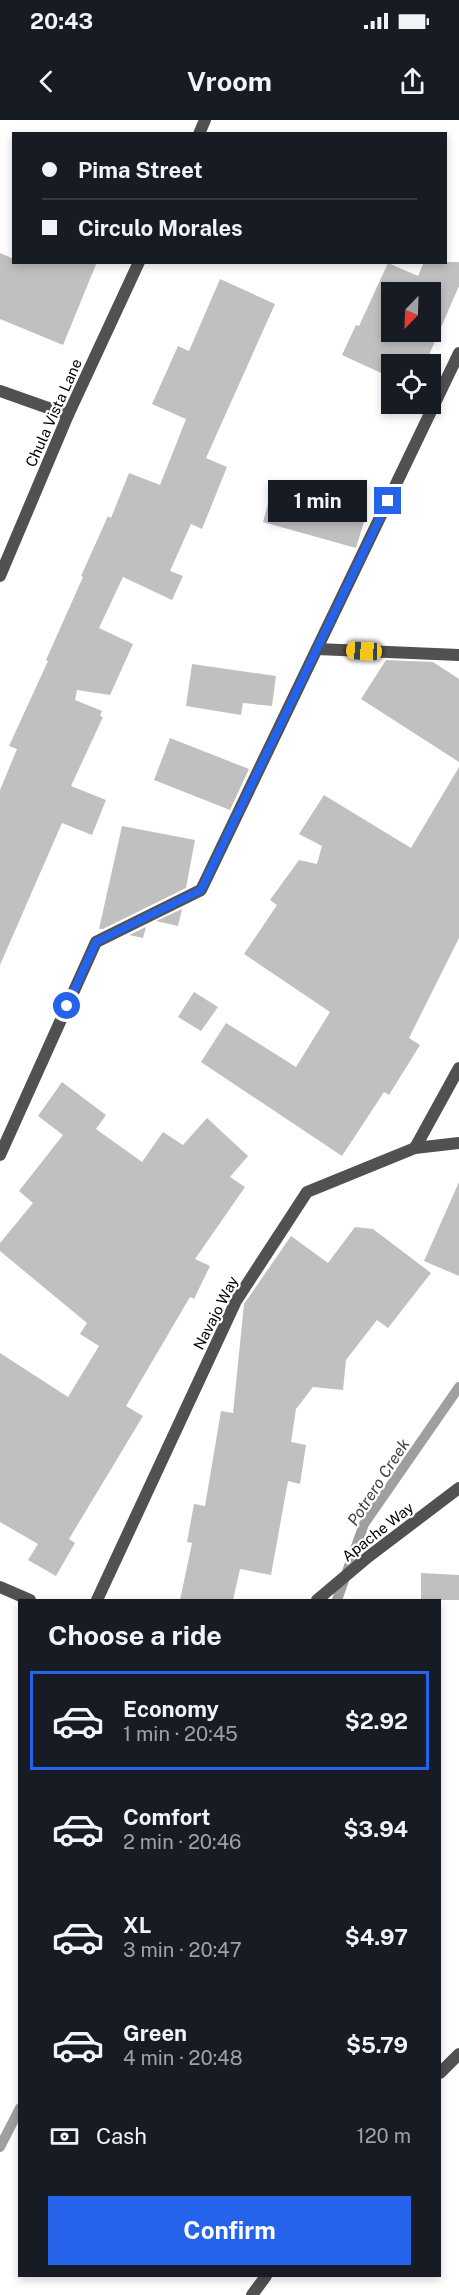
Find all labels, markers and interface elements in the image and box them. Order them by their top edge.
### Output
text: 20:43 [30,8,93,34]
icon: back [30,65,63,98]
text: Vroom [187,65,272,97]
icon: share [396,65,429,98]
text: Pima Street [78,157,203,183]
text: Circulo Morales [78,215,243,241]
north arrow [381,282,441,342]
map controls [381,282,441,414]
button: locate [381,354,441,414]
street label: Chula Vista Lane [22,356,85,470]
callout: 1 min [268,480,367,522]
route end [374,487,401,514]
text: 1 min [293,489,342,513]
car [346,641,382,661]
route start [53,992,80,1019]
street label: Navajo Way [190,1273,241,1352]
water label: Potrero Creek [343,1435,414,1529]
street label: Apache Way [339,1498,417,1565]
text: Choose a ride [48,1619,222,1651]
icon: car [51,1694,105,1748]
text: Economy [123,1696,219,1722]
text: $2.92 [345,1708,408,1734]
text: 1 min · 20:45 [123,1722,238,1746]
icon: car [51,1802,105,1856]
text: Comfort [123,1804,210,1830]
text: $3.94 [344,1816,408,1842]
text: 2 min · 20:46 [123,1830,241,1854]
icon: car [51,1910,105,1964]
text: XL [123,1912,151,1938]
text: $4.97 [345,1924,408,1950]
text: 3 min · 20:47 [123,1938,242,1962]
icon: car [51,2018,105,2072]
text: Green [123,2020,187,2046]
text: $5.79 [346,2032,408,2058]
text: 4 min · 20:48 [123,2046,243,2070]
icon: cash [48,2120,81,2153]
text: Cash [96,2123,147,2149]
text: 120 m [357,2124,411,2148]
button: Confirm [48,2196,411,2265]

